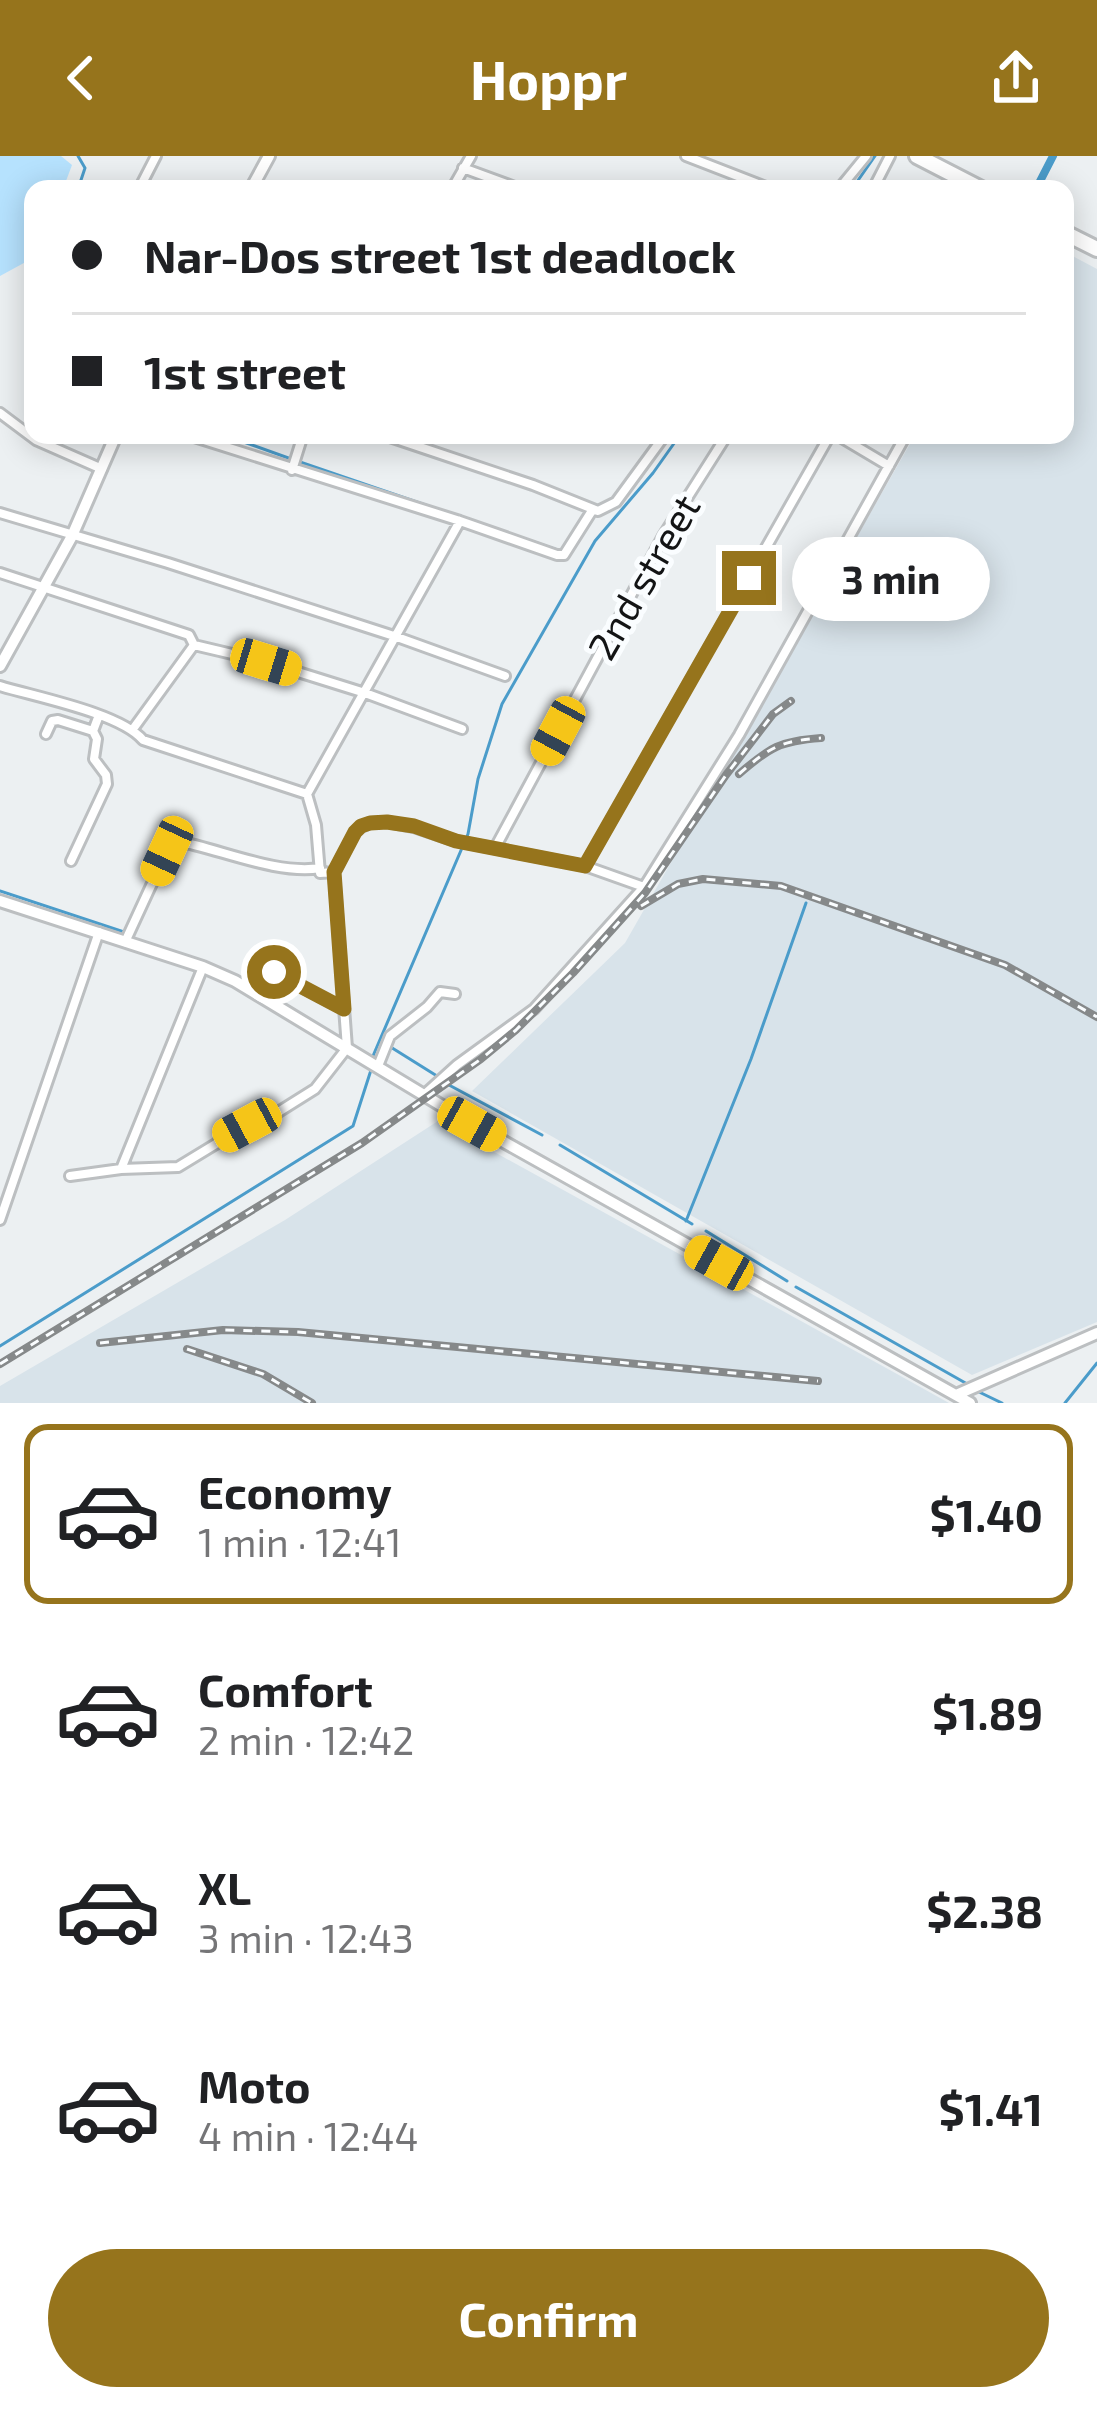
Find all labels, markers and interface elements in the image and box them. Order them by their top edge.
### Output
icon: back [48,45,114,111]
icon: share [983,45,1049,111]
text: Hoppr [470,46,627,111]
text: Nar-Dos street 1st deadlock [144,228,736,282]
text: 1st street [144,344,346,398]
street label: 2nd street [577,486,709,667]
callout: 3 min [791,536,989,620]
route end [722,551,776,605]
text: 3 min [841,555,941,602]
car [226,634,306,690]
car [525,691,591,771]
car [135,811,199,891]
route start [247,945,301,999]
car [432,1091,512,1157]
car [207,1092,287,1158]
car [679,1230,759,1296]
icon: car [54,1460,162,1568]
text: Economy [198,1464,392,1518]
text: $1.40 [930,1487,1043,1541]
text: 1 min · 12:41 [198,1518,401,1565]
icon: car [54,1658,162,1766]
text: Comfort [198,1662,373,1716]
text: $1.89 [932,1685,1043,1739]
text: 2 min · 12:42 [198,1716,414,1763]
icon: car [54,1856,162,1964]
text: XL [198,1860,251,1914]
text: $2.38 [926,1883,1043,1937]
text: 3 min · 12:43 [198,1914,414,1961]
icon: car [54,2054,162,2162]
text: Moto [198,2058,311,2112]
text: $1.41 [939,2081,1043,2135]
text: 4 min · 12:44 [198,2112,418,2159]
button: Confirm [48,2249,1049,2387]

